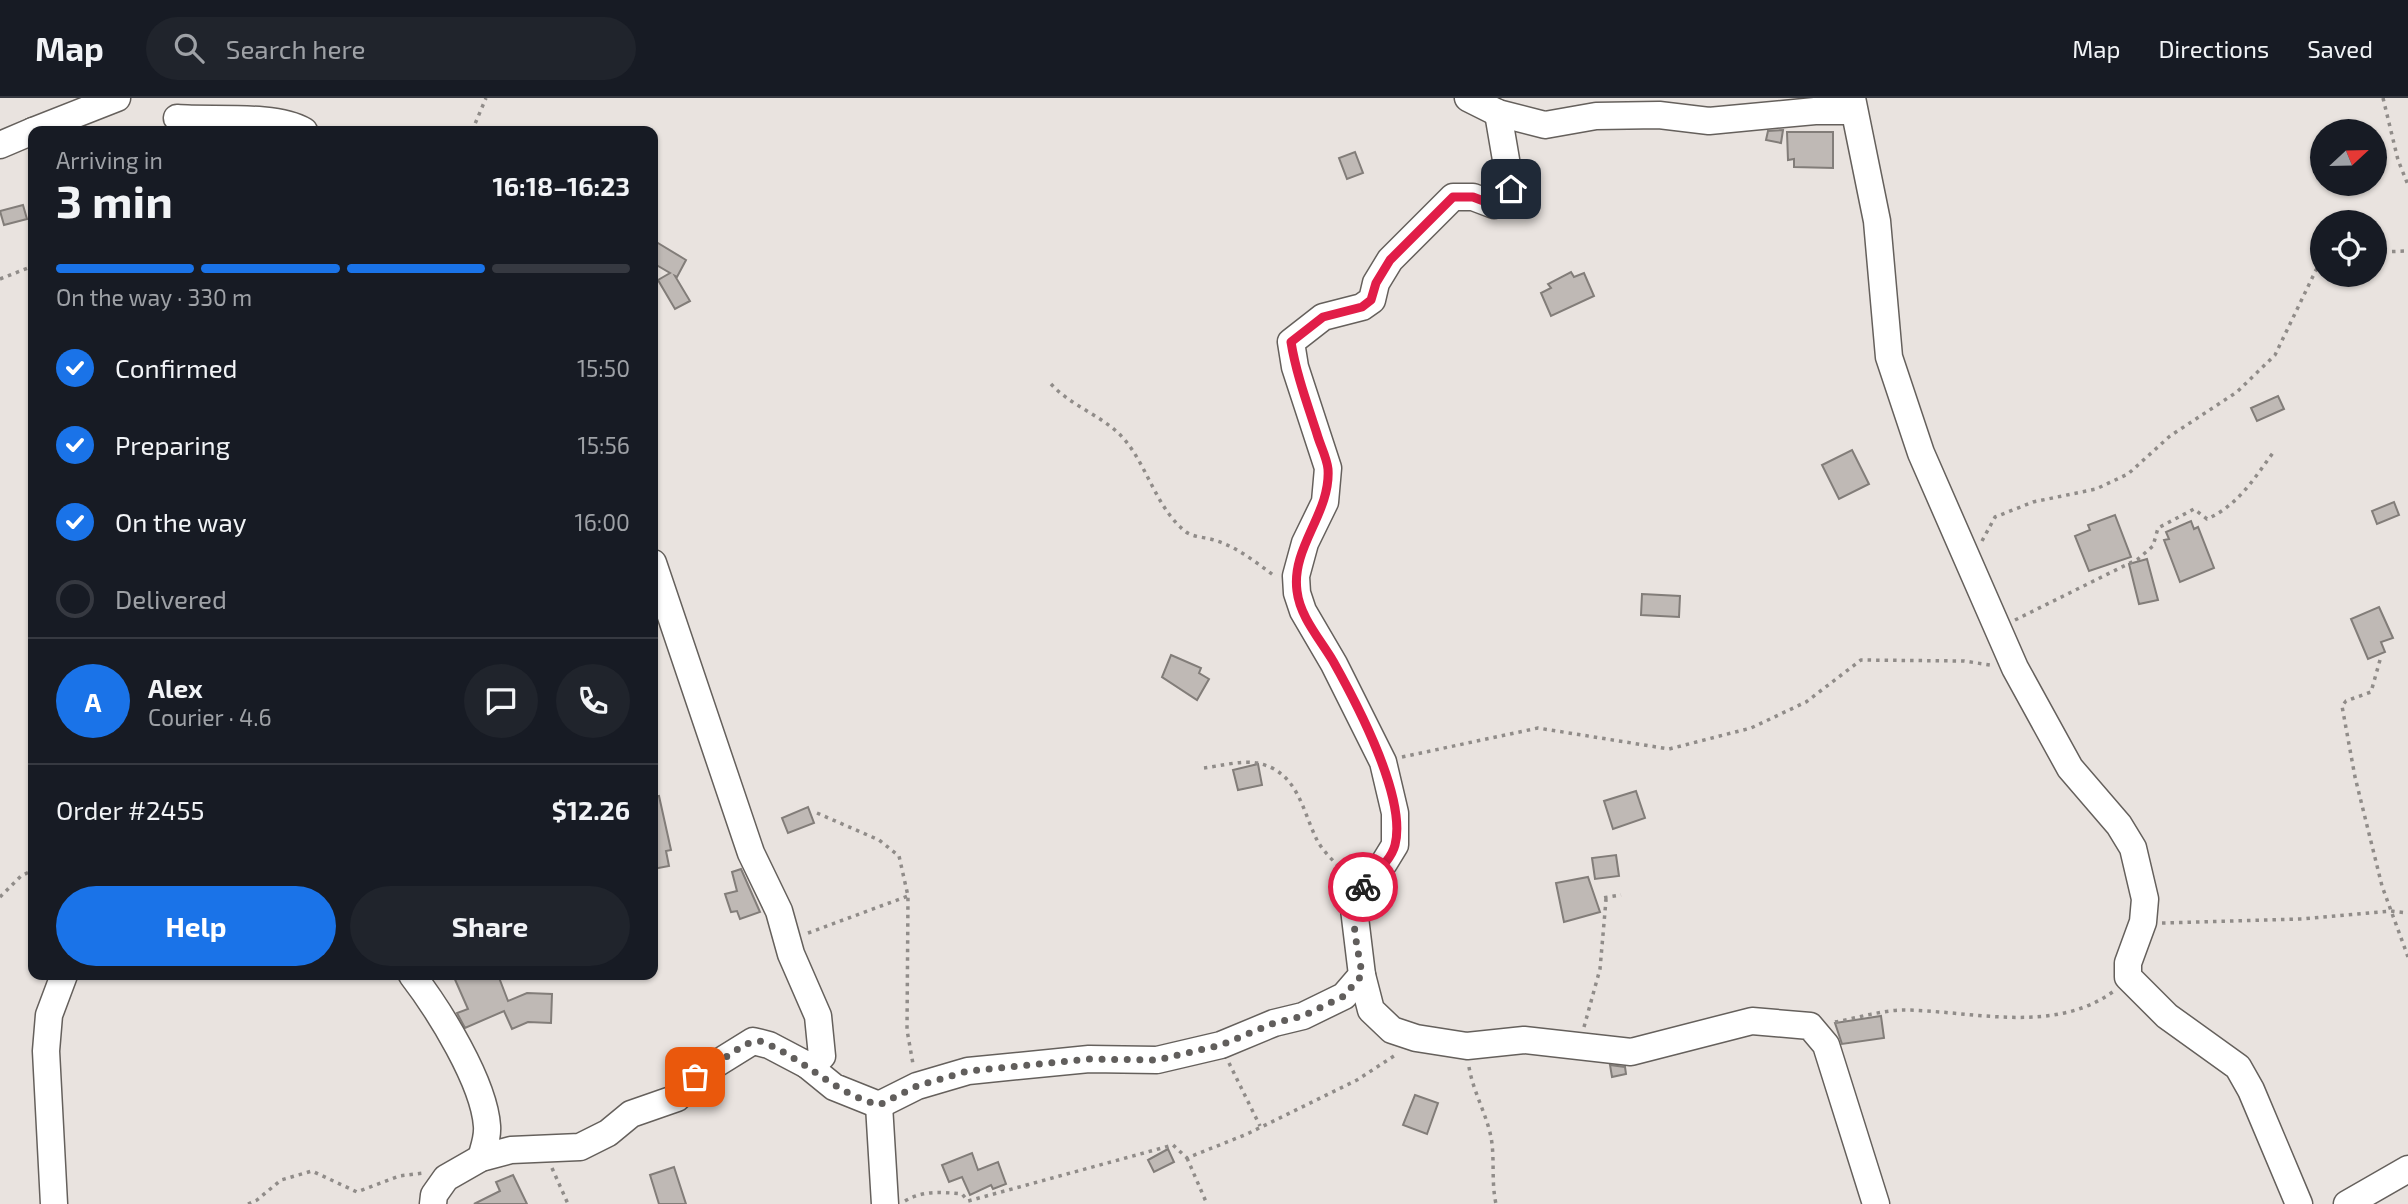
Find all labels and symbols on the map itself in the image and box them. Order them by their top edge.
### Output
north arrow [2310,119,2387,196]
pin [1481,159,1541,219]
courier [1328,852,1398,922]
pin [665,1047,725,1107]

